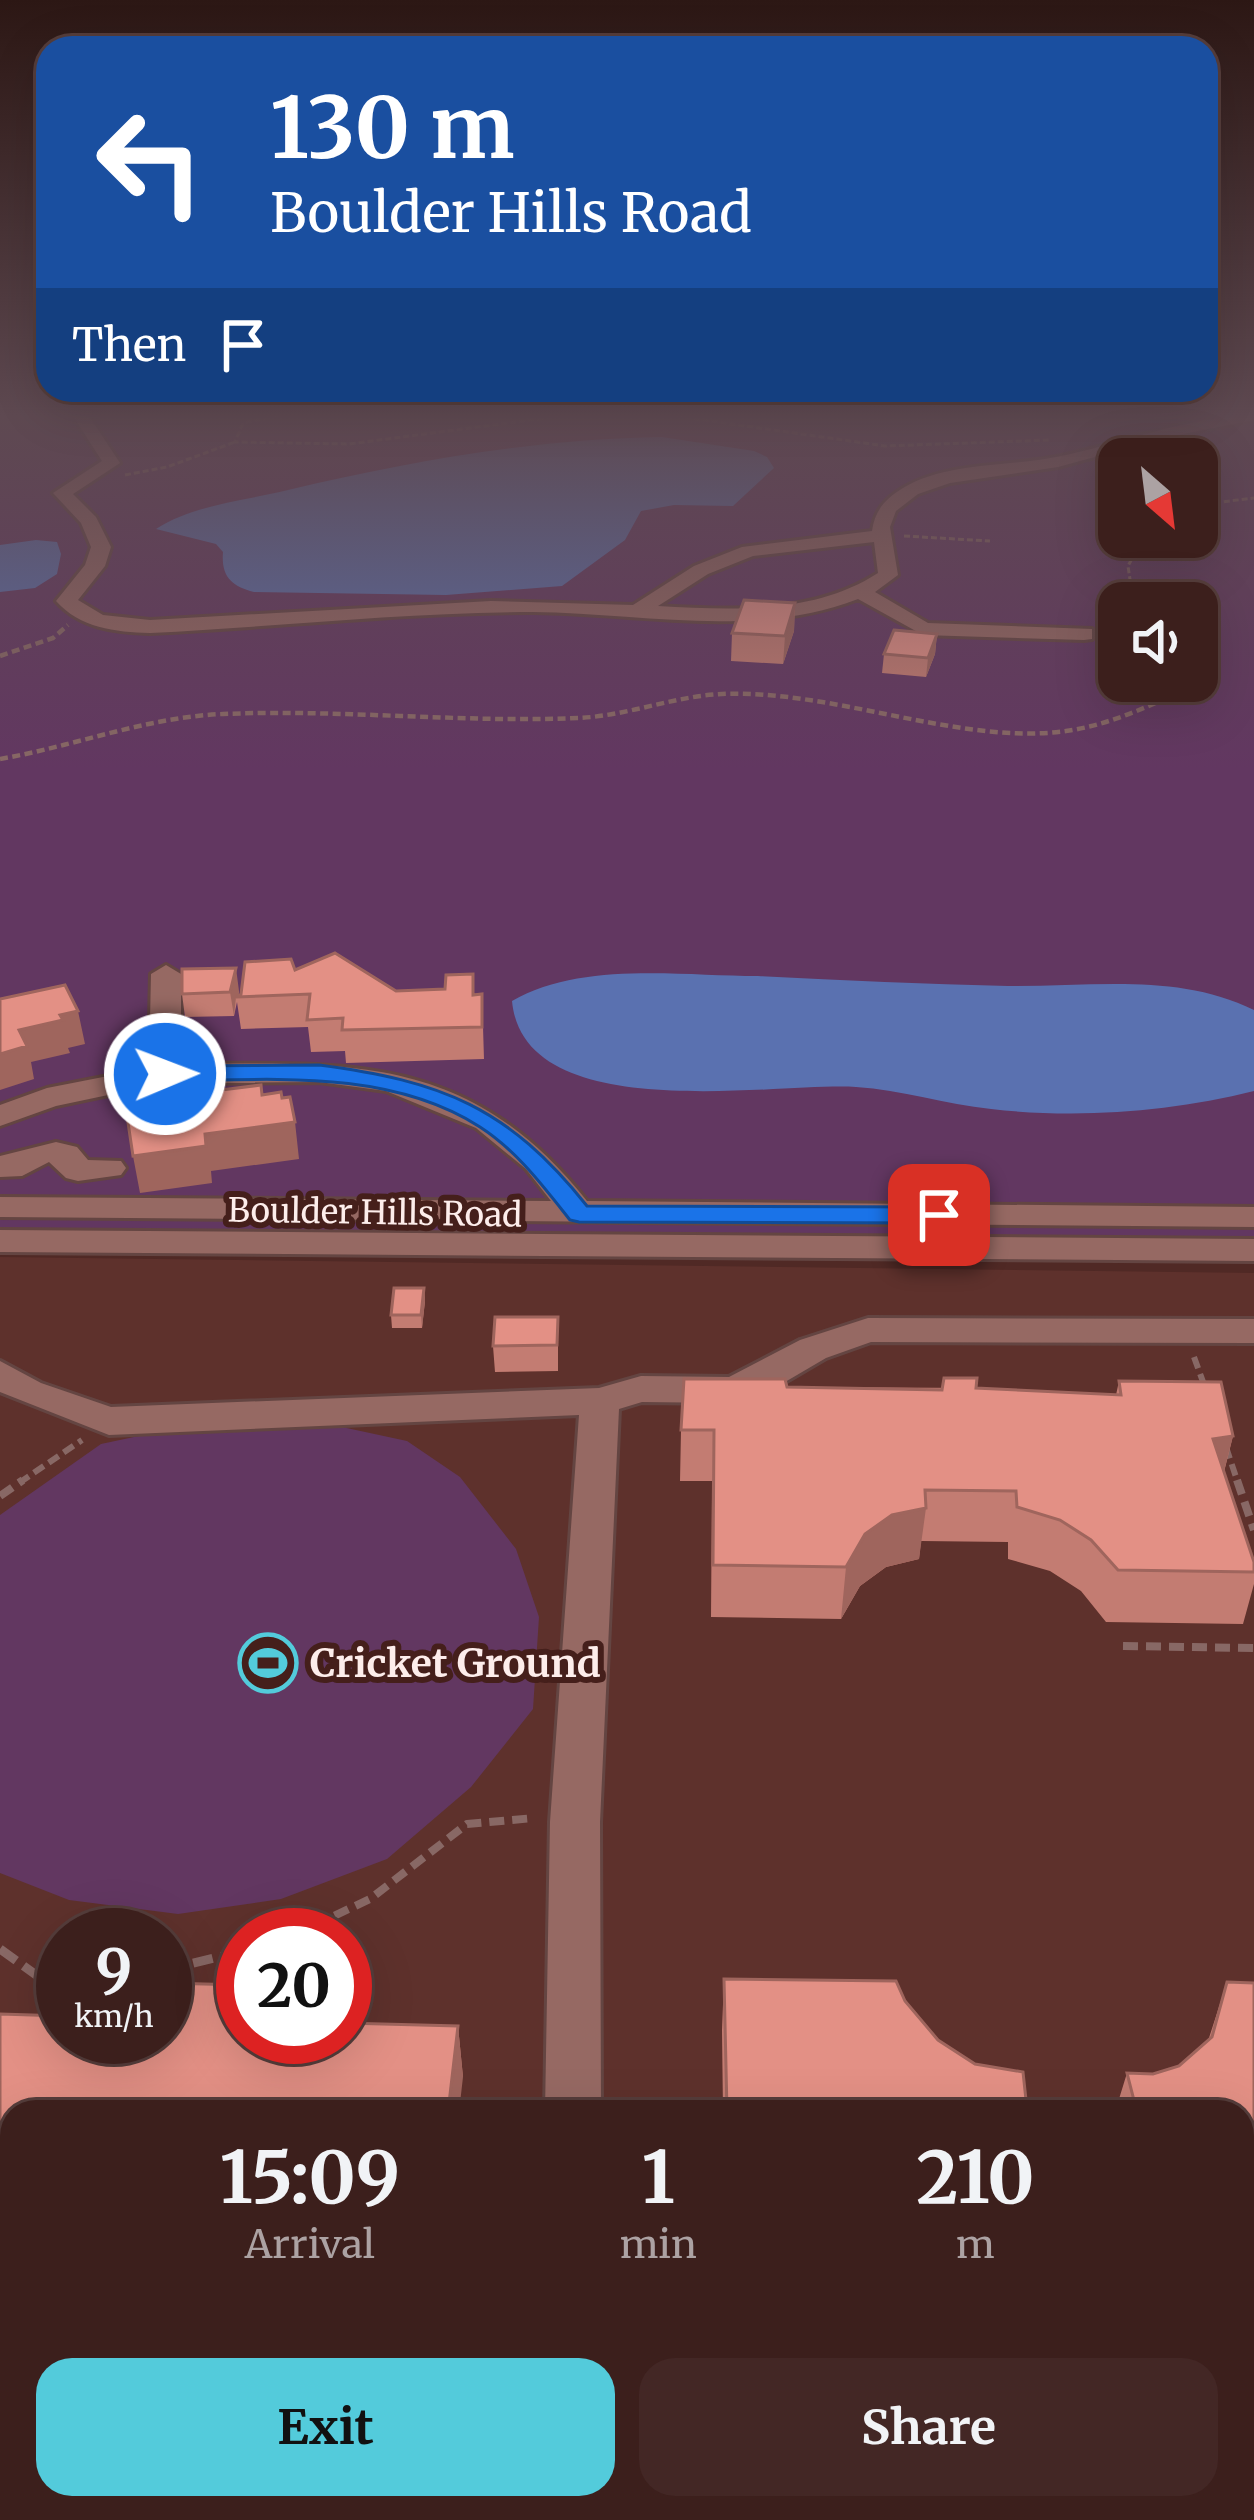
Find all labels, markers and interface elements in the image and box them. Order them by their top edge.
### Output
text: 130 m [270,75,514,181]
icon: left [72,84,228,240]
text: Boulder Hills Road [270,179,752,247]
icon: arrive [210,312,276,378]
text: Then [72,317,186,373]
north arrow [1098,438,1218,558]
map controls [1098,438,1218,702]
button: sound [1098,582,1218,702]
position arrow [102,1011,228,1137]
pin [888,1164,990,1266]
icon: arrive [906,1182,972,1248]
street label: Boulder Hills Road [227,1189,523,1236]
sports icon: Cricket Ground [237,1632,299,1694]
place label: Cricket Ground [310,1639,601,1688]
speed limit sign: 20 [216,1908,372,2064]
text: 9 [95,1933,133,2008]
text: km/h [74,1997,154,2035]
text: 15:09 [219,2132,400,2223]
text: 1 [642,2132,675,2223]
text: 210 [916,2132,1035,2223]
text: Arrival [245,2220,375,2269]
text: min [620,2220,697,2269]
text: m [956,2220,995,2269]
button: Exit [36,2358,615,2496]
button: Share [639,2358,1218,2496]

